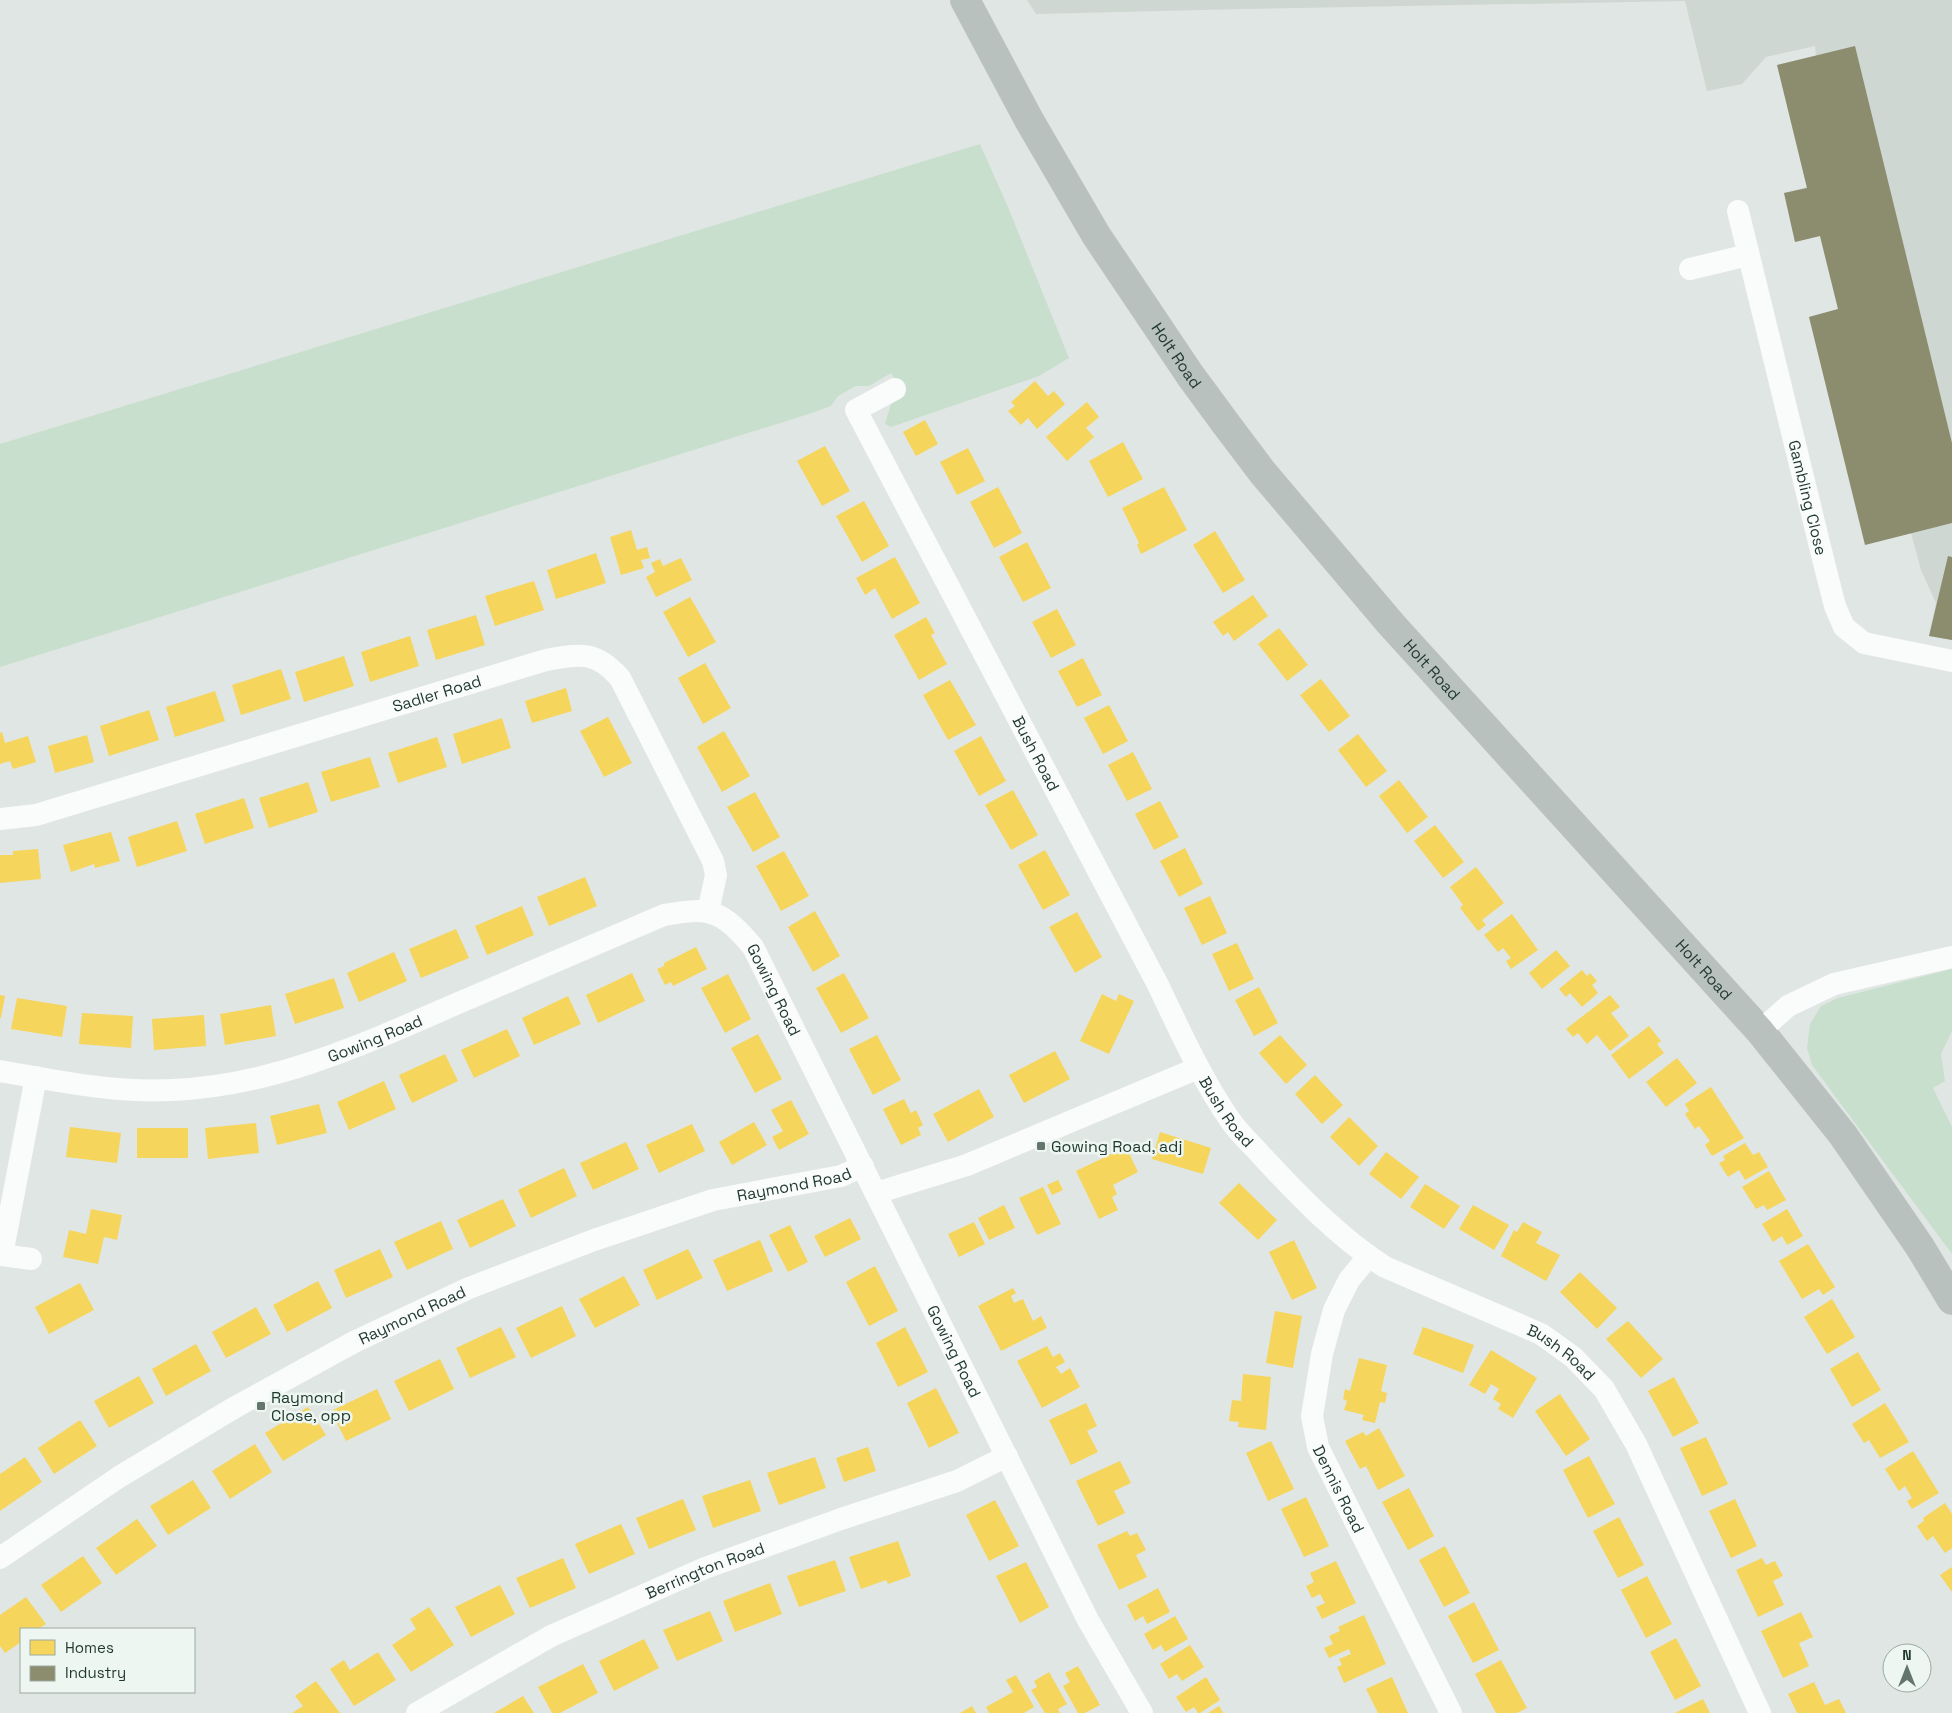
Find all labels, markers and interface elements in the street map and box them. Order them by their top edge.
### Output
street label: Holt Road [1147,319,1206,393]
street label: Gambling Close [1783,438,1832,557]
street label: Holt Road [1399,635,1465,704]
street label: Sadler Road [390,670,484,717]
street label: Bush Road [1007,712,1064,795]
street label: Holt Road [1671,935,1737,1005]
street label: Gowing Road [742,940,806,1039]
street label: Gowing Road [325,1010,426,1067]
street label: Bush Road [1194,1073,1258,1152]
place label: Gowing Road, adj [1051,1136,1182,1157]
marker: Gowing Road, adj [1035,1140,1047,1152]
street label: Raymond Road [735,1163,855,1206]
street label: Raymond Road [355,1281,469,1349]
street label: Gowing Road [922,1302,986,1401]
street label: Bush Road [1524,1319,1600,1385]
place label: Raymond Close, opp [271,1387,351,1426]
marker: Raymond Close, opp [255,1400,267,1412]
street label: Dennis Road [1308,1442,1369,1536]
street label: Berrington Road [642,1537,767,1604]
legend [20,1628,195,1693]
text: Homes [65,1638,114,1657]
north arrow [1882,1643,1932,1693]
text: N [1902,1646,1912,1664]
text: Industry [65,1663,126,1682]

